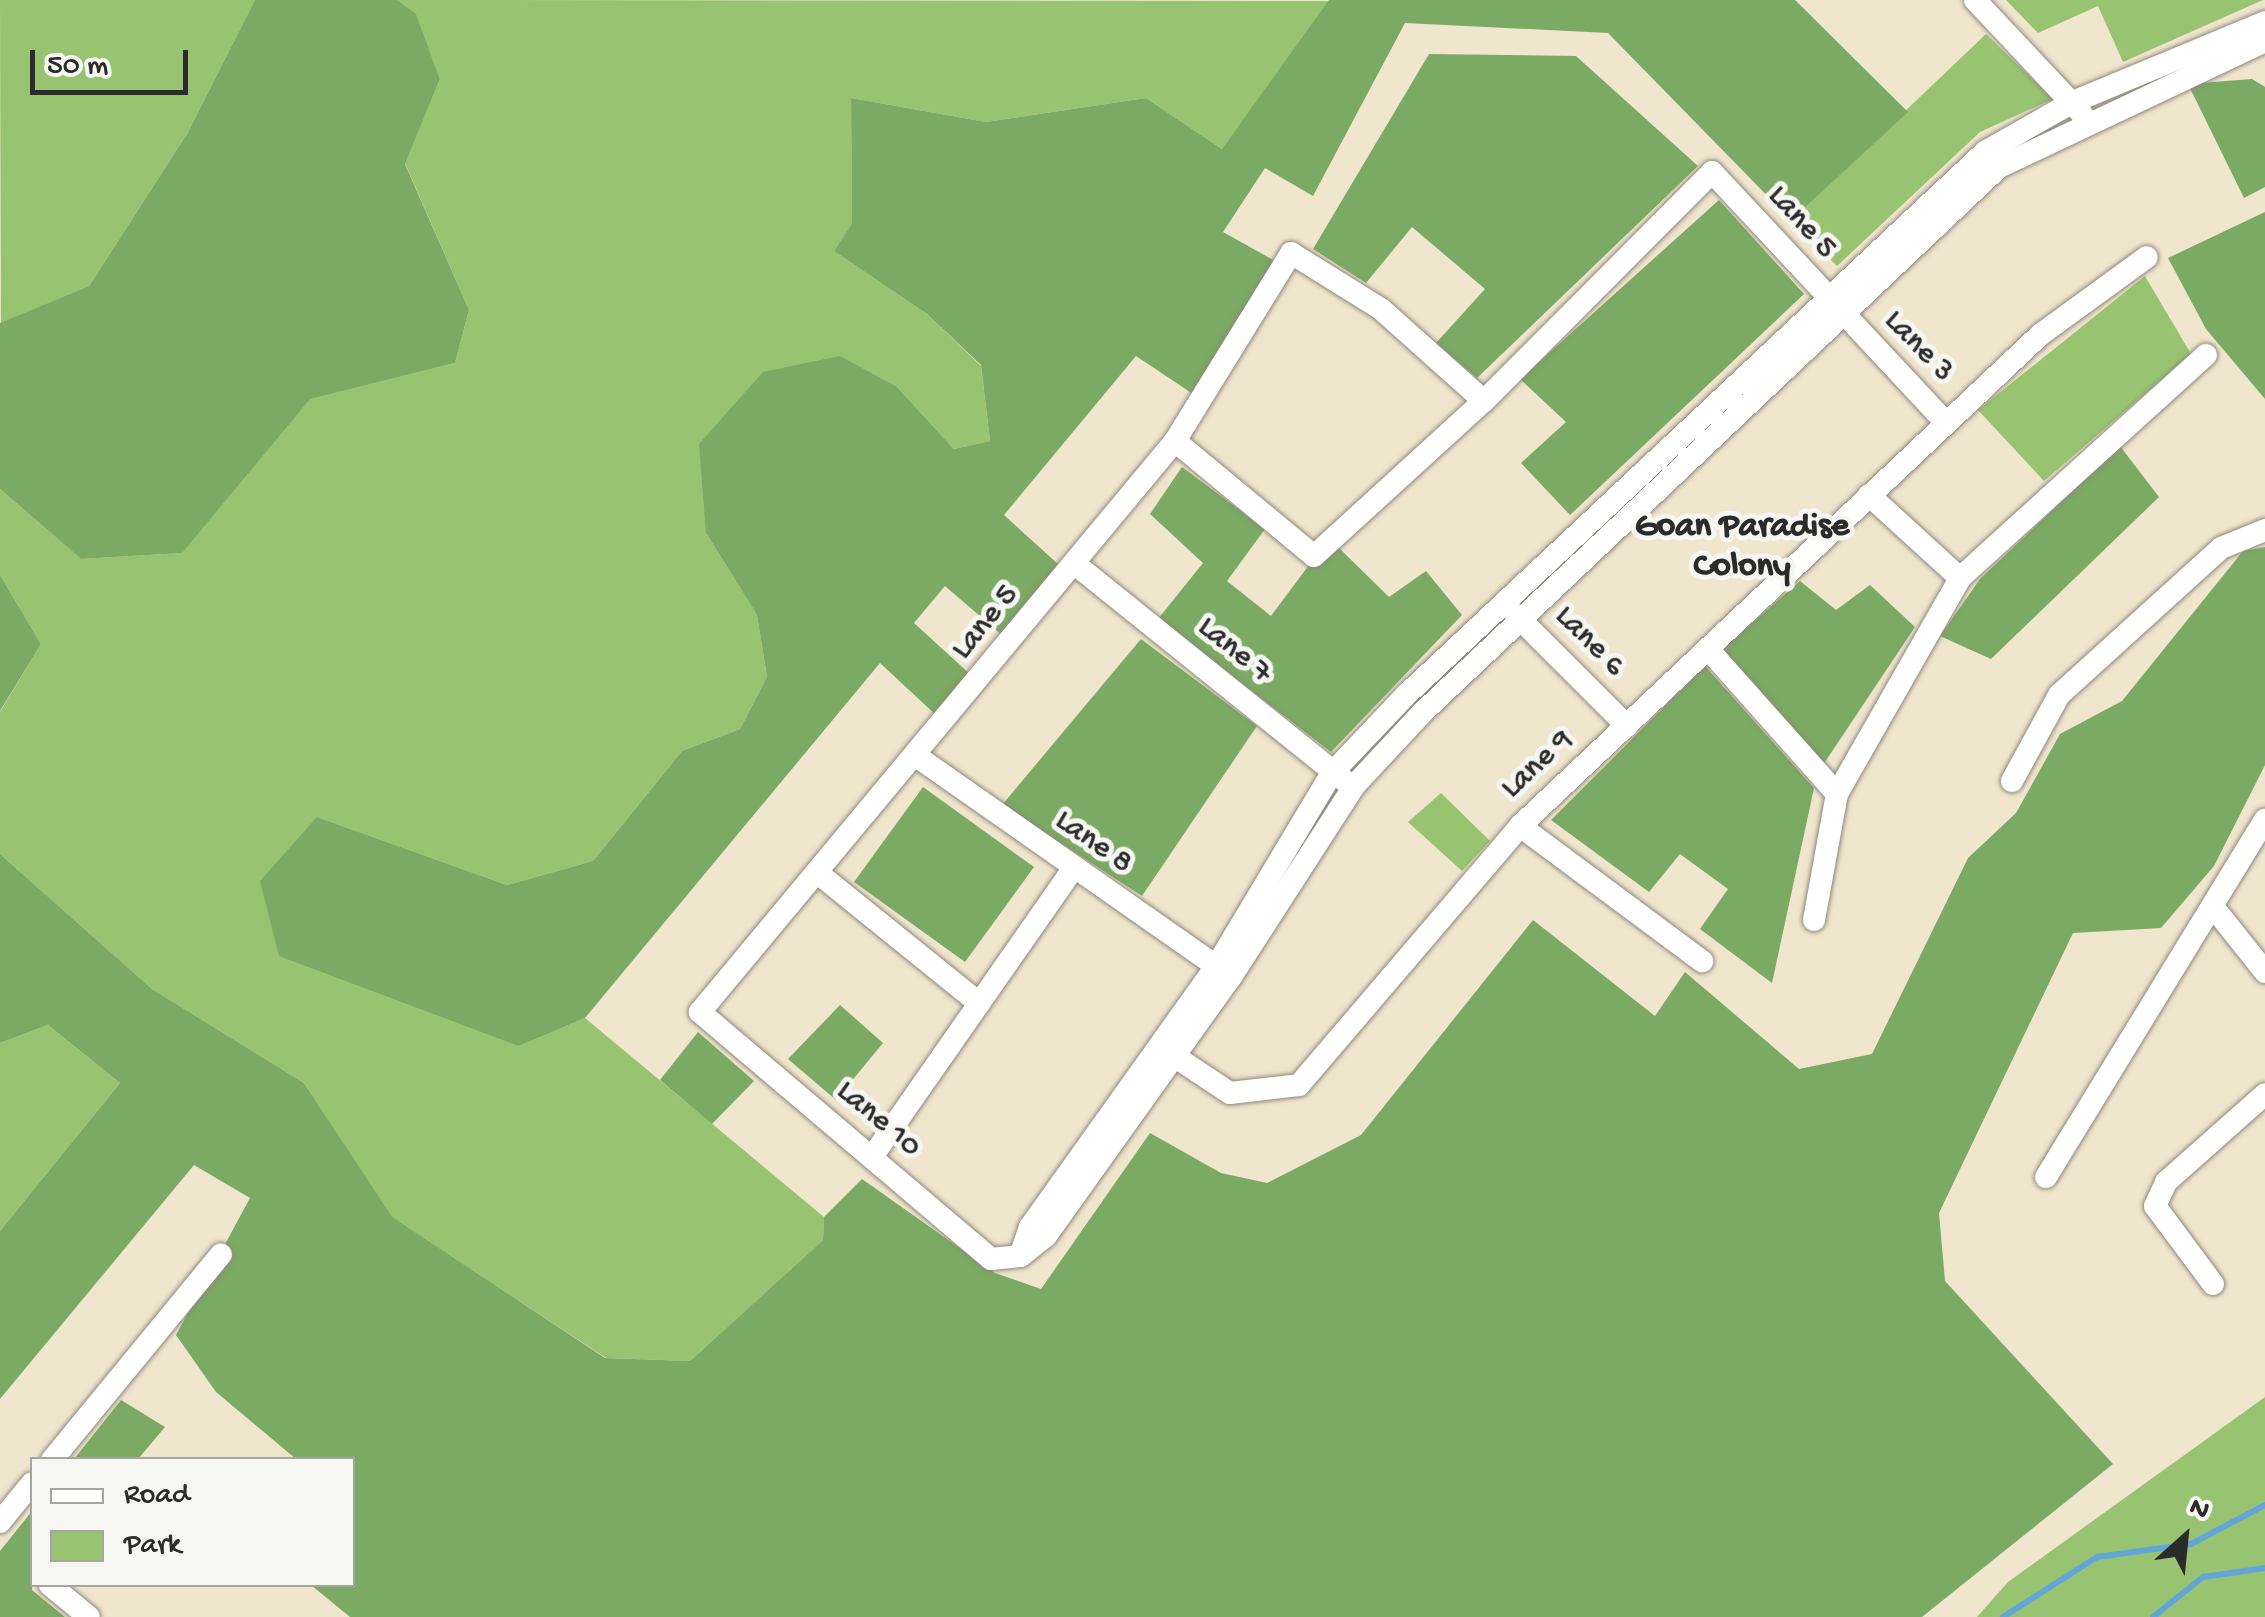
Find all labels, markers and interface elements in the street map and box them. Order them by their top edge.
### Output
scale bar [35,30,192,92]
text: 50 m [47,50,108,85]
street label: Lane 5 [1758,178,1844,268]
street label: Lane 3 [1875,303,1961,391]
district label: Goan Paradise Colony [1635,507,1849,589]
street label: Lane 5 [944,578,1028,668]
street label: Lane 6 [1545,598,1633,686]
street label: Lane 7 [1189,609,1279,693]
street label: Lane 9 [1494,722,1582,808]
street label: Lane 8 [1047,803,1139,883]
street label: Lane 10 [827,1073,929,1167]
legend [30,1457,355,1587]
text: Road [124,1479,190,1514]
north arrow [2135,1487,2235,1587]
text: N [2183,1491,2214,1529]
text: Park [124,1529,181,1564]

